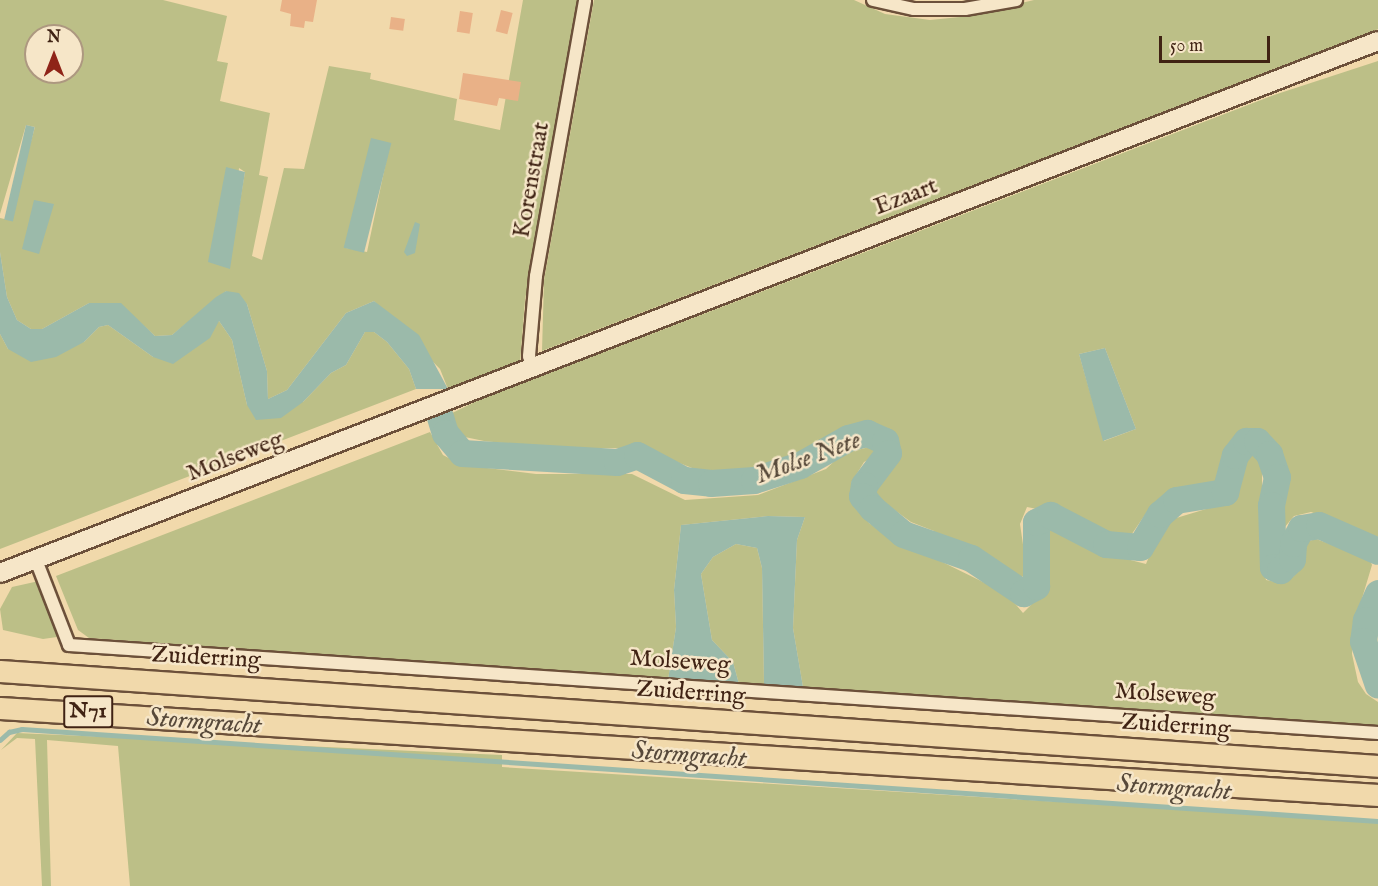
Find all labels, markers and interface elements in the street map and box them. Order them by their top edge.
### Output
north arrow [24,24,84,84]
scale bar [1162,24,1273,62]
text: N [47,28,61,48]
text: 50 m [1170,35,1203,58]
street label: Korenstraat [508,120,556,240]
street label: Ezaart [870,172,942,222]
street label: Molseweg [183,425,287,489]
water label: Molse Nete [751,425,865,491]
street label: Zuiderring [151,641,261,675]
street label: Molseweg [629,644,731,680]
street label: Zuiderring [635,675,747,711]
street label: Molseweg [1114,677,1216,713]
road number: N71 [62,693,113,731]
water label: Stormgracht [145,702,263,742]
street label: Zuiderring [1120,708,1232,744]
water label: Stormgracht [630,735,748,775]
water label: Stormgracht [1115,768,1233,808]

